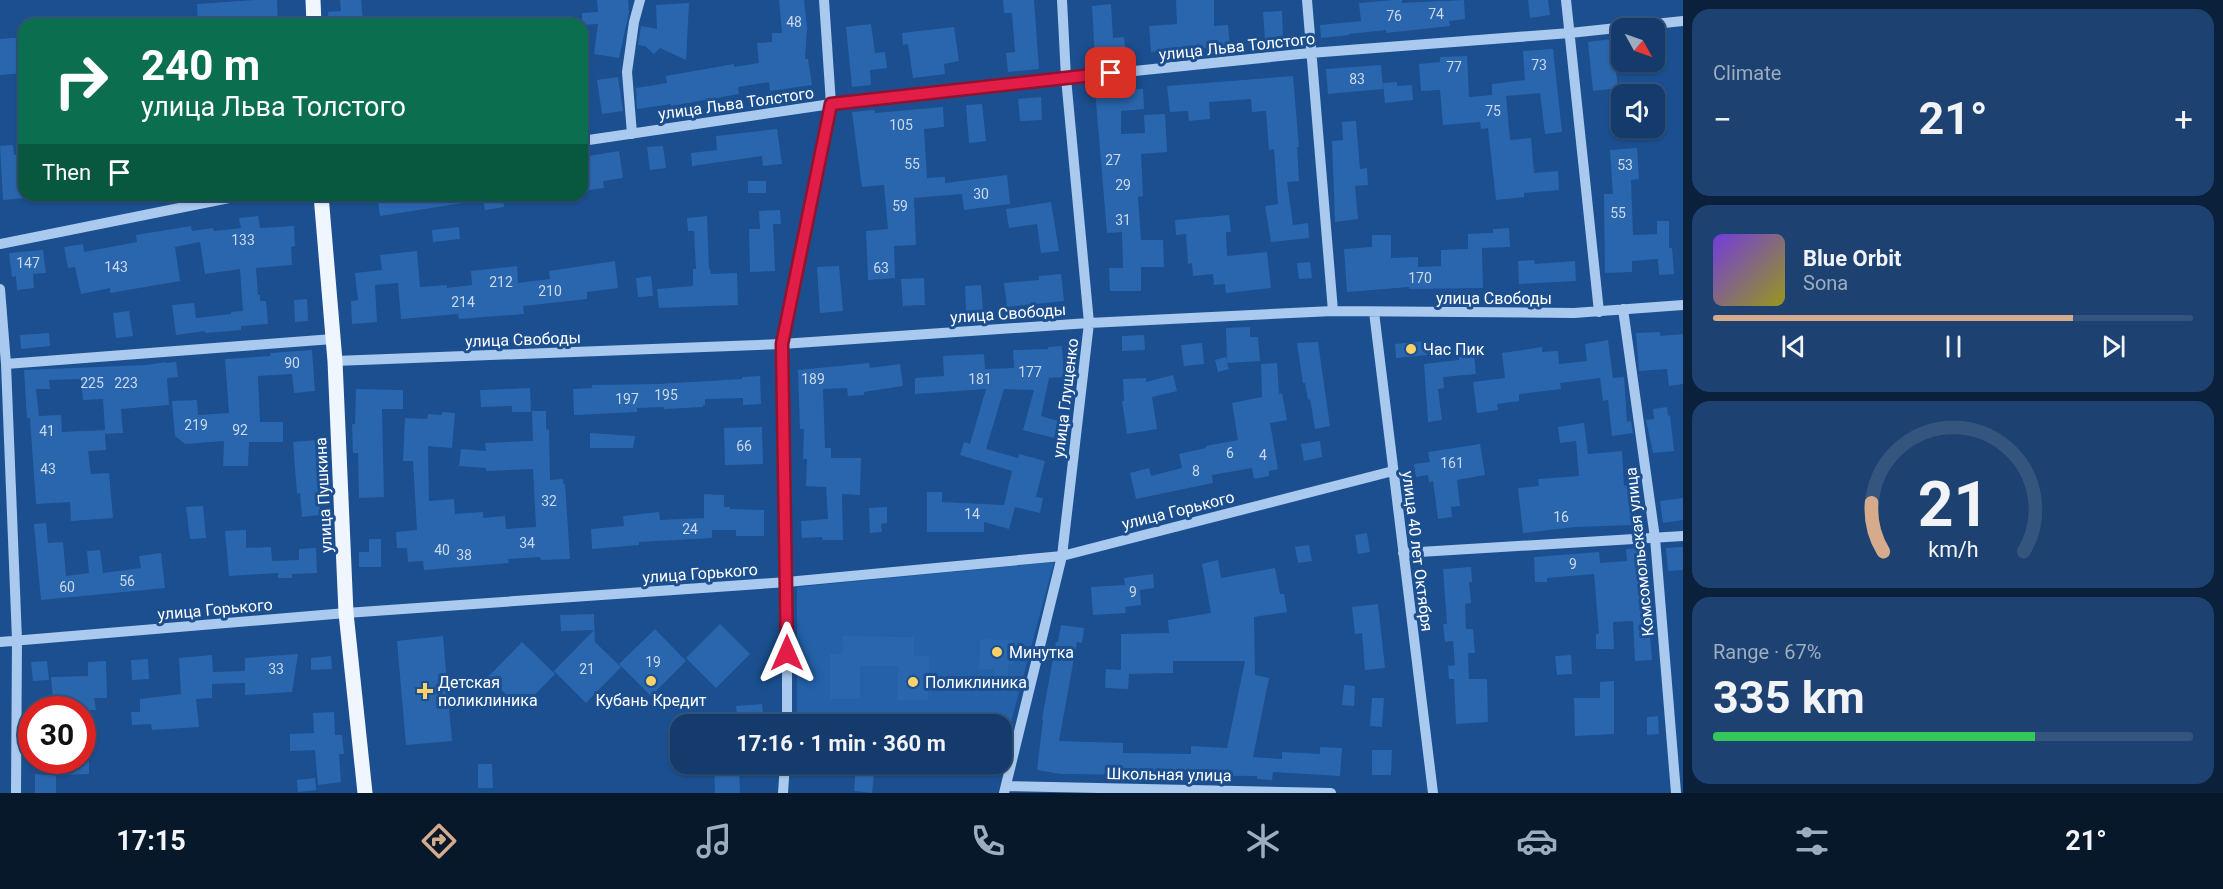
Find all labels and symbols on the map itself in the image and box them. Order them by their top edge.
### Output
house number: 74 [1428,6,1444,22]
house number: 76 [1386,8,1402,24]
house number: 48 [786,14,802,30]
north arrow [1611,18,1665,72]
street label: улица Льва Толстого [1158,29,1316,64]
pin [1085,47,1136,98]
house number: 73 [1531,57,1547,73]
house number: 77 [1446,59,1462,75]
house number: 83 [1349,71,1365,87]
street label: улица Льва Толстого [657,83,815,124]
house number: 75 [1485,103,1501,119]
house number: 105 [889,117,913,133]
house number: 27 [1105,152,1121,168]
house number: 55 [904,156,920,172]
house number: 53 [1617,157,1633,173]
house number: 29 [1115,177,1131,193]
house number: 30 [973,186,989,202]
house number: 59 [892,198,908,214]
house number: 55 [1610,205,1626,221]
house number: 31 [1115,212,1131,228]
house number: 133 [231,232,255,248]
house number: 147 [16,255,40,271]
house number: 143 [104,259,128,275]
house number: 63 [873,260,889,276]
house number: 170 [1408,270,1432,286]
house number: 212 [489,274,513,290]
house number: 210 [538,283,562,299]
street label: улица Свободы [1436,289,1552,308]
house number: 214 [451,294,475,310]
street label: улица Свободы [949,300,1067,327]
street label: улица Свободы [465,328,581,351]
street label: улица Глущенко [1049,337,1082,459]
place label: Час Пик [1423,340,1485,359]
marker: Час Пик [1404,342,1418,356]
house number: 90 [284,355,300,371]
house number: 177 [1018,364,1042,380]
house number: 189 [801,371,825,387]
house number: 181 [968,371,992,387]
house number: 225 [80,375,104,391]
house number: 223 [114,375,138,391]
house number: 195 [654,387,678,403]
house number: 197 [615,391,639,407]
house number: 219 [184,417,208,433]
house number: 92 [232,422,248,438]
house number: 41 [39,423,55,439]
street label: улица Пушкина [311,437,336,553]
house number: 66 [736,438,752,454]
house number: 6 [1226,445,1234,461]
house number: 4 [1259,447,1267,463]
house number: 161 [1440,455,1464,471]
house number: 43 [40,461,56,477]
house number: 8 [1192,463,1200,479]
street label: Комсомольская улица [1621,467,1658,637]
street label: улица 40 лет Октября [1398,470,1437,633]
street label: улица Горького [1120,487,1236,534]
house number: 32 [541,493,557,509]
house number: 14 [964,506,980,522]
house number: 16 [1553,509,1569,525]
house number: 24 [682,521,698,537]
house number: 34 [519,535,535,551]
house number: 40 [434,542,450,558]
house number: 38 [456,547,472,563]
house number: 9 [1569,556,1577,572]
street label: улица Горького [642,560,758,587]
house number: 56 [119,573,135,589]
house number: 60 [59,579,75,595]
house number: 9 [1129,584,1137,600]
street label: улица Горького [157,595,273,624]
position arrow [755,621,819,685]
place label: Минутка [1009,643,1074,662]
marker: Минутка [990,645,1004,659]
house number: 19 [645,654,661,670]
house number: 33 [268,661,284,677]
house number: 21 [579,661,595,677]
place label: Детская поликлиника [438,673,538,710]
place label: Поликлиника [925,673,1027,692]
marker: Кубань Кредит [644,674,658,688]
marker: Поликлиника [906,675,920,689]
marker: Детская поликлиника [416,682,434,700]
place label: Кубань Кредит [595,691,707,710]
speed limit sign: 30 [18,696,96,774]
street label: Школьная улица [1106,764,1232,785]

